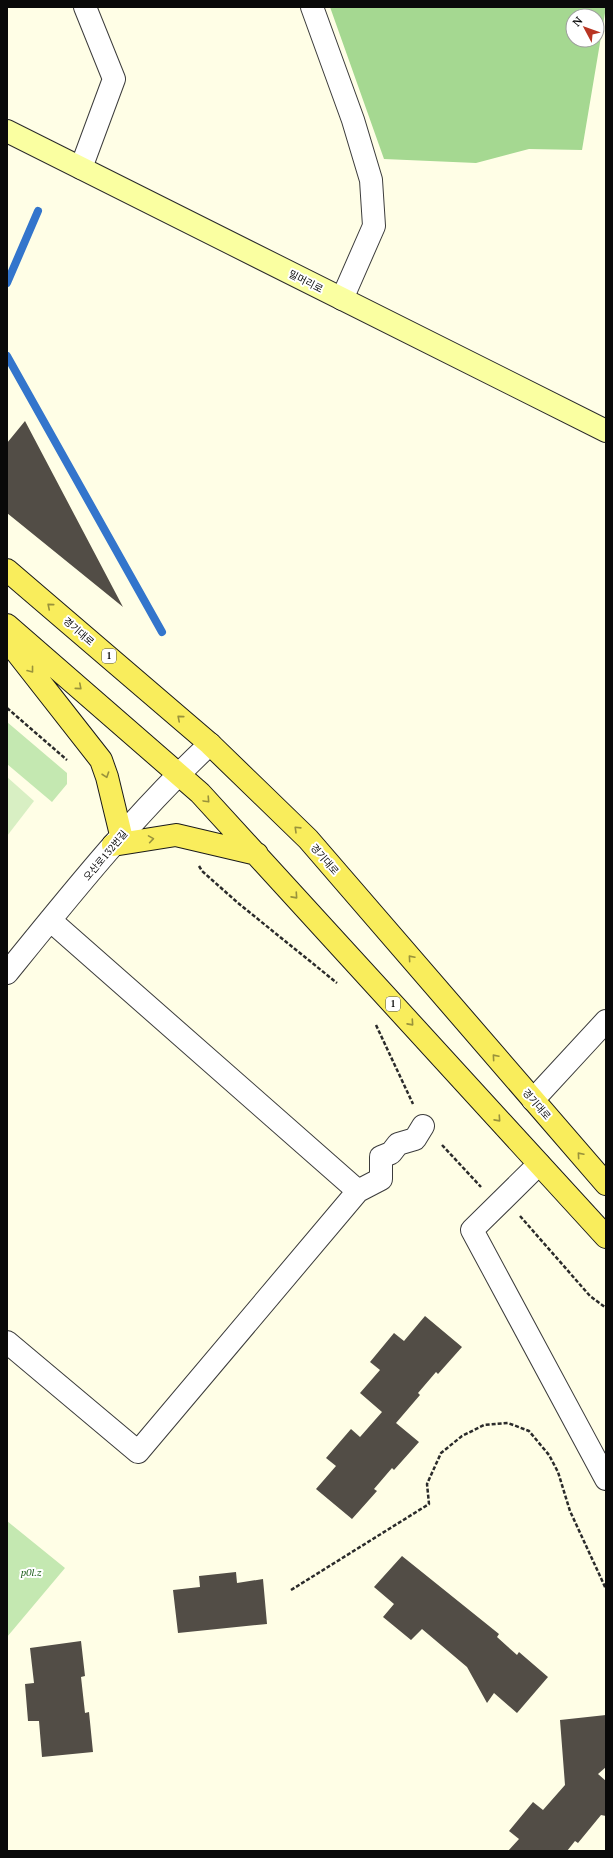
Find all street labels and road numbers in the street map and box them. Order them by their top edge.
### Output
street label: 밀머리로 [286,267,325,296]
street label: 경기대로 [61,614,97,648]
road number: 1 [102,649,116,663]
street label: 오산로132번길 [80,827,130,883]
street label: 경기대로 [308,841,342,877]
road number: 1 [386,997,400,1011]
street label: 경기대로 [520,1086,554,1122]

